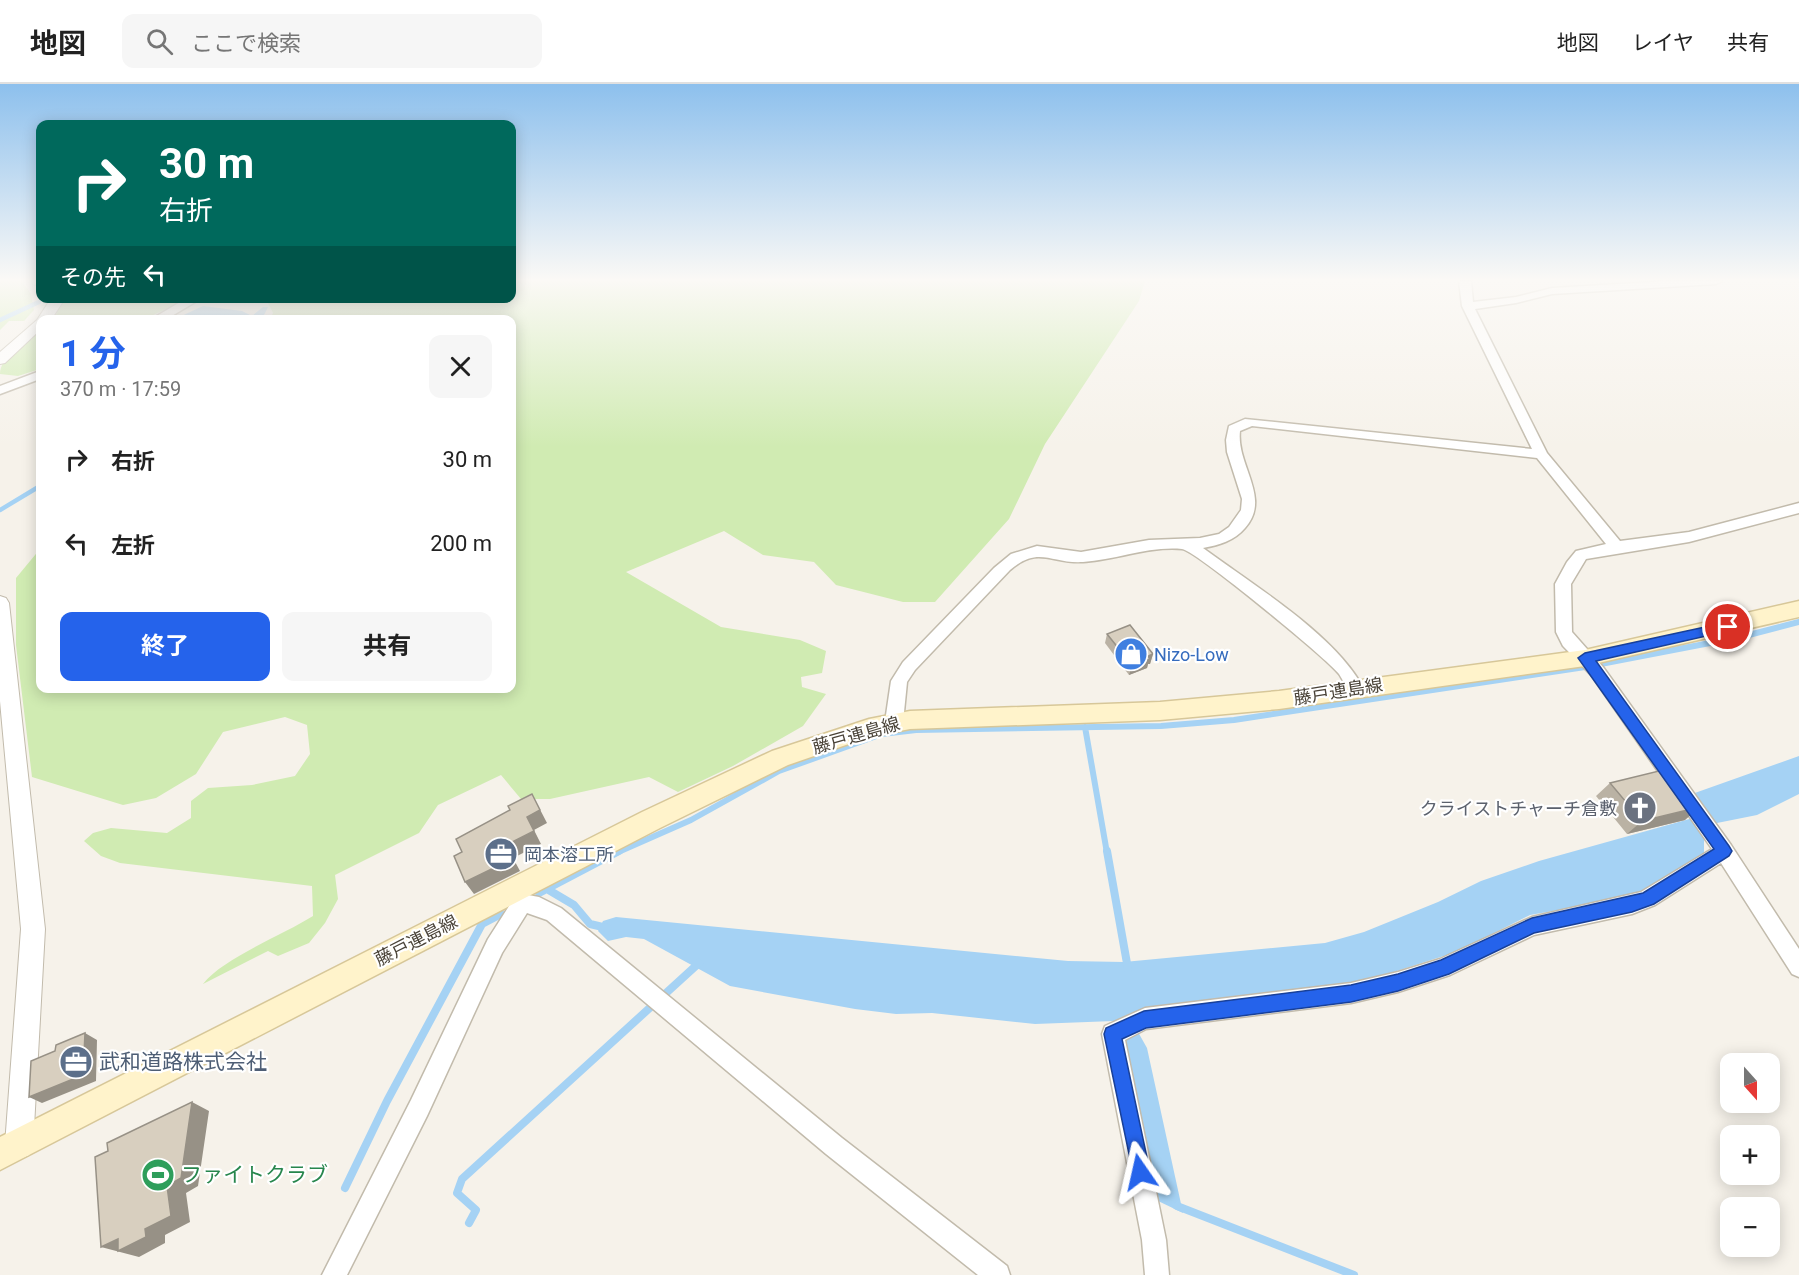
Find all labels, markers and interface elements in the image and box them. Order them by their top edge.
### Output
search box [122,14,542,68]
icon: search [143,25,176,58]
text: 地図 [30,27,86,60]
text: ここで検索 [191,31,301,56]
text: 地図 [1557,31,1599,55]
text: レイヤ [1632,31,1694,55]
text: 共有 [1727,31,1769,55]
text: 30 m [159,139,254,188]
icon: right [60,144,138,222]
text: 右折 [159,195,213,227]
icon: left [138,258,171,291]
text: その先 [60,265,126,290]
text: 1 分 [60,333,126,375]
button: close [429,335,492,398]
text: 370 m · 17:59 [60,377,181,401]
icon: right [60,443,93,476]
text: 30 m [443,447,492,472]
text: 右折 [111,449,155,474]
icon: left [60,527,93,560]
text: 200 m [430,531,492,556]
text: 左折 [111,533,155,558]
pin [1702,601,1753,652]
icon: arrive [1711,610,1744,643]
button: 終了 [60,612,270,681]
button: 共有 [282,612,492,681]
shop icon: Nizo-Low [1113,636,1149,672]
place label: Nizo-Low [1154,644,1229,665]
street label: 藤戸連島線 [1292,674,1384,708]
street label: 藤戸連島線 [810,713,902,757]
church icon: クライストチャーチ倉敷 [1622,790,1658,826]
place label: クライストチャーチ倉敷 [1420,798,1617,819]
office icon: 岡本溶工所 [483,836,519,872]
place label: 岡本溶工所 [524,844,614,865]
street label: 藤戸連島線 [371,910,461,970]
office icon: 武和道路株式会社 [58,1044,94,1080]
place label: 武和道路株式会社 [99,1050,267,1074]
north arrow [1720,1053,1780,1113]
map controls [1720,1053,1780,1257]
button: + [1720,1125,1780,1185]
position arrow [1108,1140,1172,1204]
sports icon: ファイトクラブ [140,1157,176,1193]
place label: ファイトクラブ [181,1163,328,1187]
button: − [1720,1197,1780,1257]

